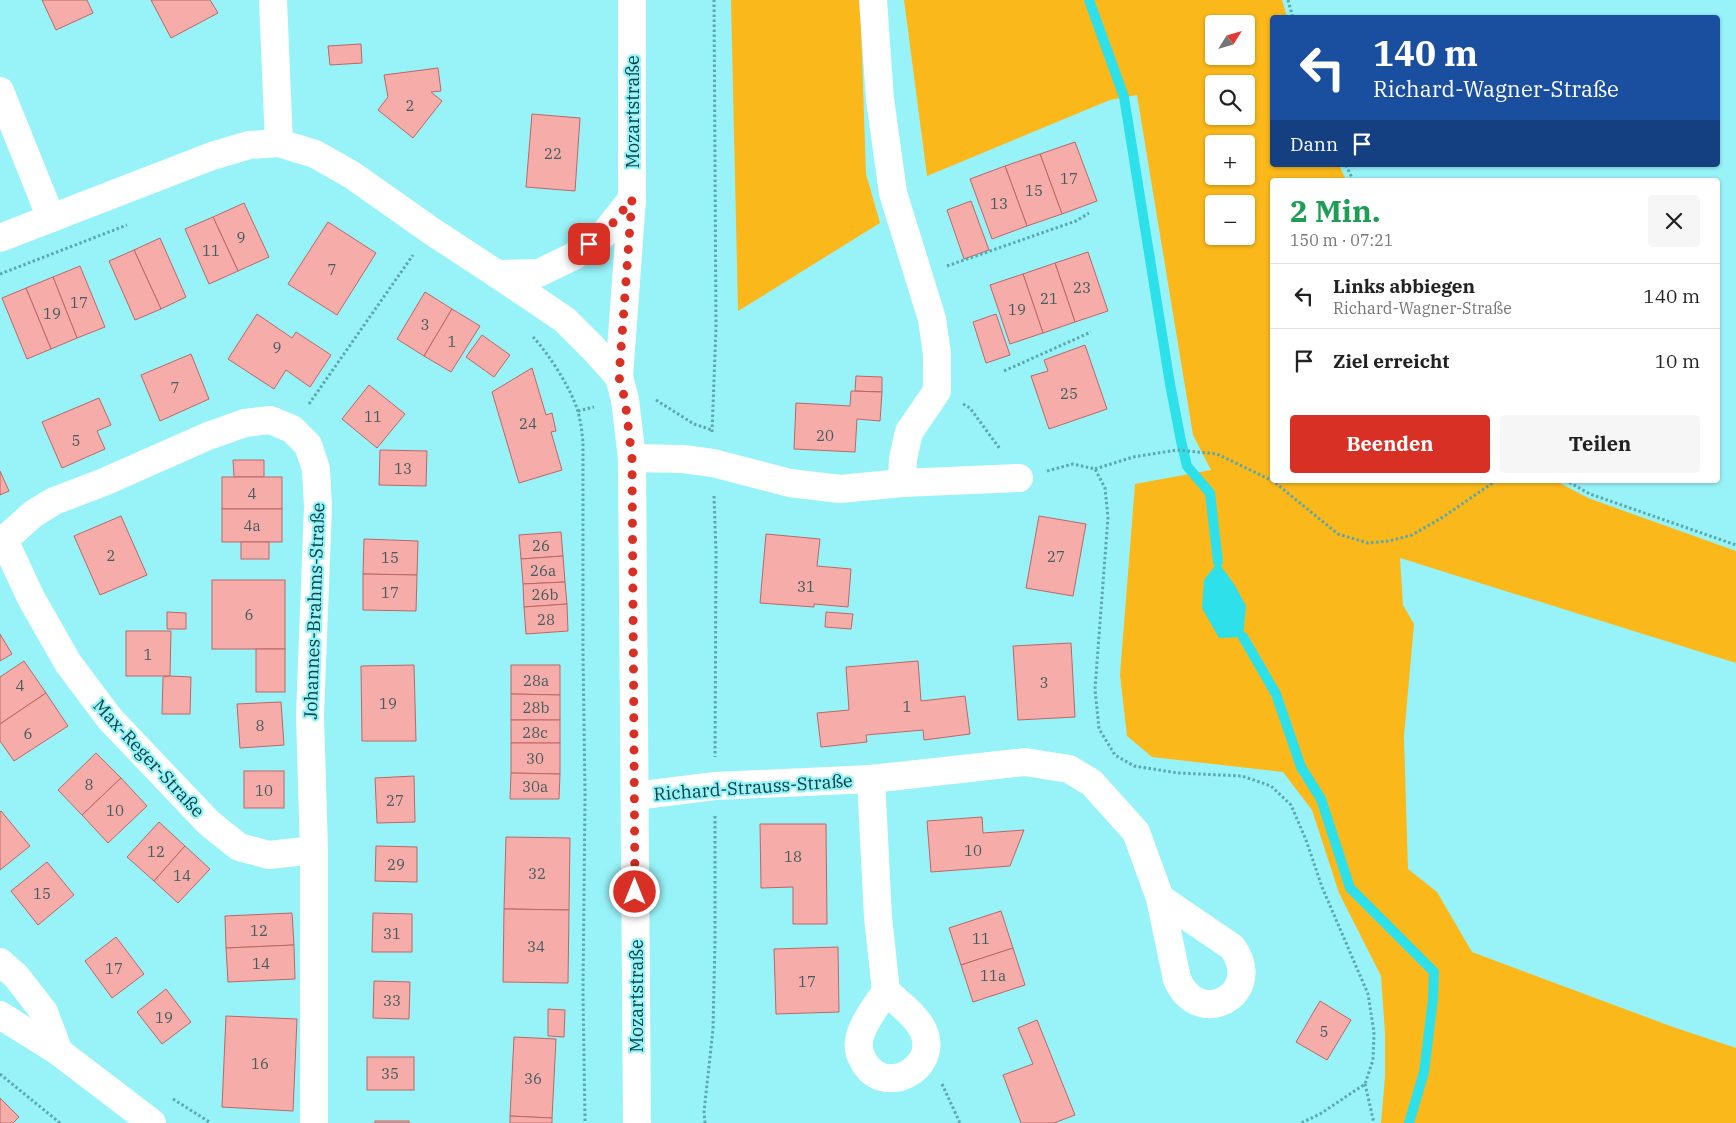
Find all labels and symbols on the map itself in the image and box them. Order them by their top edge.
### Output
north arrow [1205,15,1255,65]
street label: Mozartstraße [621,55,644,169]
house number: 2 [405,96,415,115]
house number: 22 [544,144,562,163]
house number: 17 [1060,169,1078,188]
house number: 15 [1025,181,1043,200]
house number: 13 [990,194,1008,213]
pin [568,223,610,265]
house number: 9 [236,228,246,247]
house number: 11 [202,241,220,260]
house number: 7 [327,260,337,279]
house number: 23 [1073,278,1091,297]
house number: 21 [1040,289,1058,308]
house number: 17 [70,293,88,312]
house number: 19 [1008,300,1026,319]
house number: 19 [43,304,61,323]
house number: 3 [420,315,430,334]
house number: 1 [447,332,457,351]
house number: 9 [272,338,282,357]
house number: 7 [170,378,180,397]
house number: 25 [1060,384,1078,403]
house number: 11 [364,407,382,426]
house number: 24 [519,414,537,433]
house number: 20 [816,426,834,445]
house number: 5 [71,431,81,450]
house number: 13 [394,459,412,478]
house number: 4 [247,484,257,503]
street label: Johannes-Brahms-Straße [299,502,329,720]
house number: 4a [243,516,261,535]
house number: 26 [532,536,550,555]
house number: 2 [106,546,116,565]
house number: 27 [1047,547,1065,566]
house number: 15 [381,548,399,567]
house number: 26a [530,561,556,580]
house number: 31 [797,577,815,596]
house number: 17 [381,583,399,602]
house number: 26b [532,585,559,604]
house number: 6 [244,605,254,624]
house number: 28 [537,610,555,629]
house number: 1 [143,645,153,664]
house number: 28a [523,671,549,690]
house number: 3 [1039,673,1049,692]
house number: 4 [15,676,25,695]
street label: Max-Reger-Straße [88,694,210,822]
house number: 19 [379,694,397,713]
house number: 1 [902,697,912,716]
house number: 28b [523,698,550,717]
house number: 8 [255,716,265,735]
house number: 28c [522,723,548,742]
house number: 6 [23,724,33,743]
house number: 30 [526,749,544,768]
street label: Richard-Strauss-Straße [653,769,853,805]
house number: 8 [84,775,94,794]
house number: 30a [522,777,548,796]
house number: 10 [255,781,273,800]
house number: 27 [386,791,404,810]
house number: 10 [106,801,124,820]
house number: 10 [964,841,982,860]
house number: 12 [147,842,165,861]
house number: 18 [784,847,802,866]
house number: 29 [387,855,405,874]
house number: 32 [528,864,546,883]
position arrow [608,865,660,917]
house number: 14 [173,866,191,885]
house number: 15 [33,884,51,903]
house number: 12 [250,921,268,940]
house number: 31 [383,924,401,943]
house number: 11 [972,929,990,948]
house number: 34 [527,937,545,956]
street label: Mozartstraße [625,939,648,1053]
house number: 14 [252,954,270,973]
house number: 17 [105,959,123,978]
house number: 11a [980,966,1006,985]
house number: 17 [798,972,816,991]
house number: 33 [383,991,401,1010]
house number: 19 [155,1008,173,1027]
house number: 5 [1319,1022,1329,1041]
house number: 16 [251,1054,269,1073]
house number: 35 [381,1064,399,1083]
house number: 36 [524,1069,542,1088]

